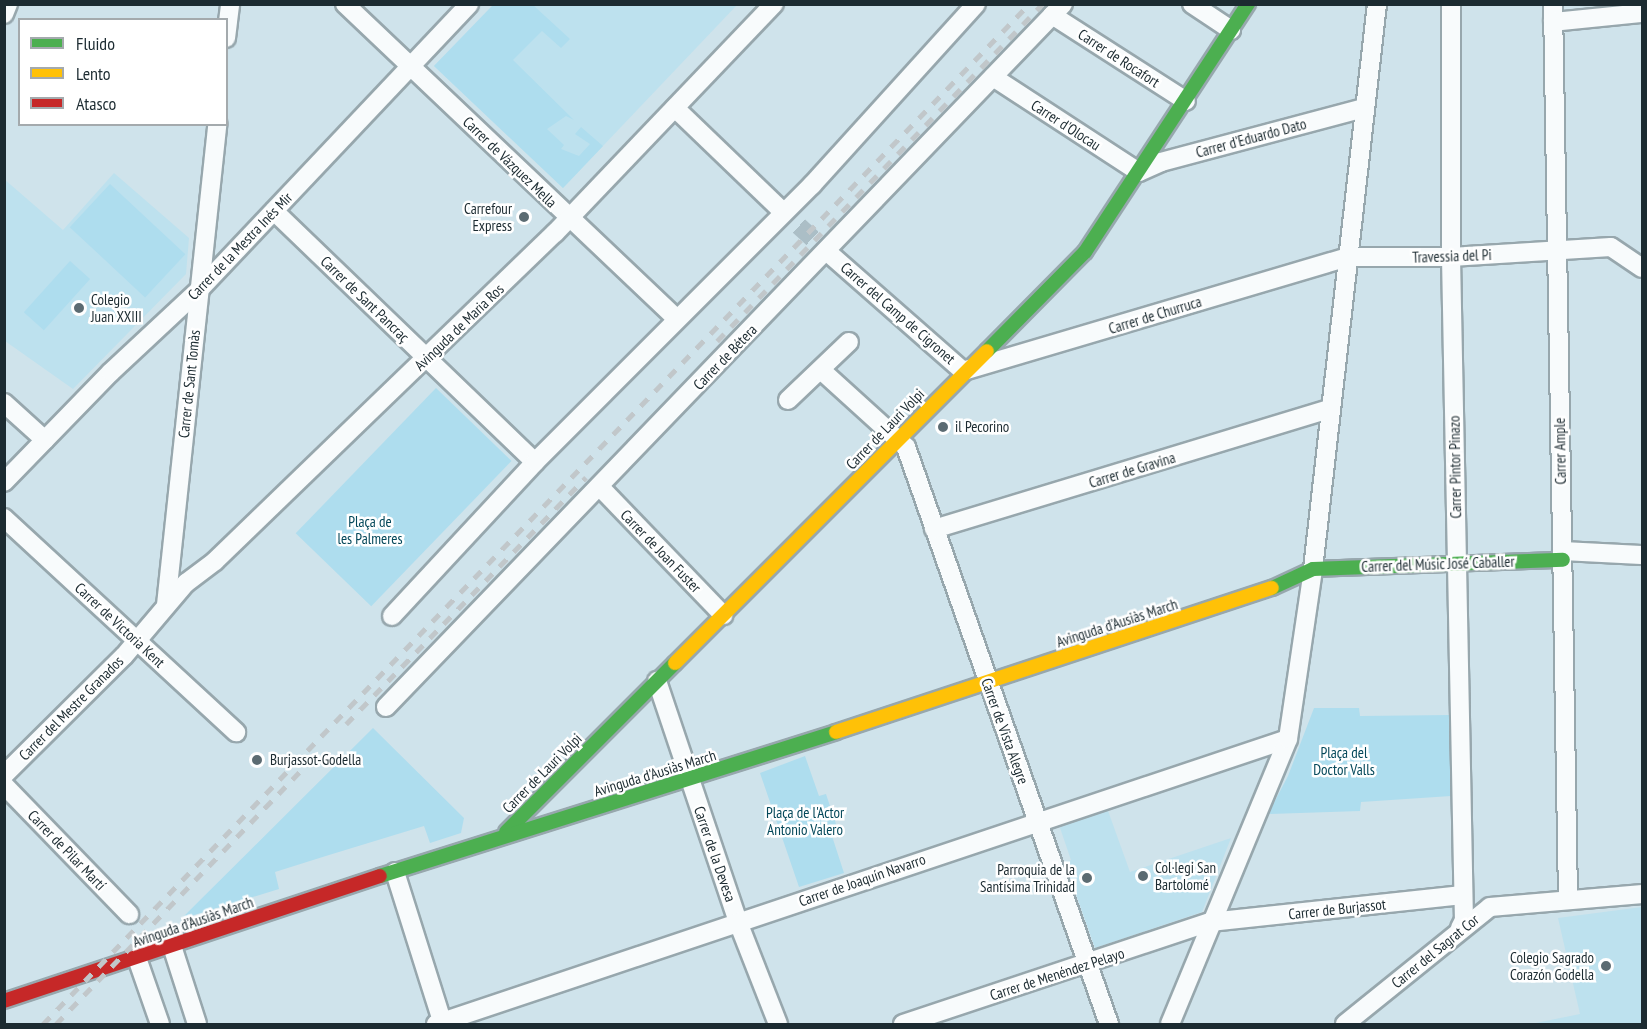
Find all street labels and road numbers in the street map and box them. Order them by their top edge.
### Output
street label: Carrer de Rocafort [1075,25,1163,91]
street label: Carrer d'Olocau [1028,96,1104,154]
street label: Carrer de Vázquez Mella [459,112,561,212]
street label: Carrer d'Eduardo Dato [1194,115,1308,161]
street label: Carrer de la Mestra Inés Mir [184,188,296,304]
street label: Travessia del Pi [1412,246,1492,266]
street label: Carrer de Sant Pancraç [317,252,413,346]
street label: Carrer del Camp de Cigronet [837,258,959,368]
street label: Avinguda de Maria Ros [411,280,507,374]
street label: Carrer de Churruca [1106,292,1204,338]
street label: Carrer de Bétera [689,321,761,393]
street label: Carrer de Sant Tomàs [174,329,204,439]
street label: Carrer de Lauri Volpi [842,385,928,473]
street label: Carrer Pintor Pinazo [1445,415,1465,519]
street label: Carrer Ample [1550,417,1570,485]
street label: Carrer de Gravina [1087,448,1177,492]
street label: Carrer de Joan Fuster [617,506,705,596]
street label: Carrer del Músic José Caballer [1361,552,1515,576]
street label: Carrer de Victoria Kent [71,579,169,671]
street label: Avinguda d'Ausiàs March [1054,595,1180,651]
street label: Carrer del Mestre Granados [15,652,127,764]
street label: Carrer de Vista Alegre [977,675,1033,787]
street label: Carrer de Lauri Volpi [498,729,586,817]
street label: Avinguda d'Ausiàs March [592,746,718,800]
street label: Carrer de la Devesa [690,804,740,904]
street label: Carrer de Pilar Martí [24,806,110,894]
street label: Carrer de Joaquín Navarro [796,850,928,910]
street label: Avinguda d'Ausiàs March [130,893,256,951]
street label: Carrer de Burjassot [1287,895,1387,923]
street label: Carrer del Sagrat Cor [1388,910,1482,992]
street label: Carrer de Menéndez Pelayo [987,944,1127,1004]

